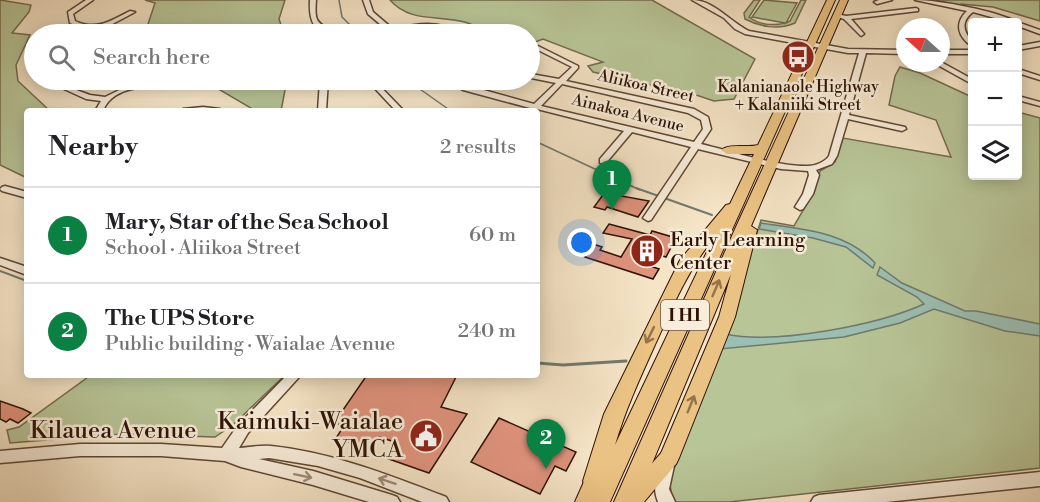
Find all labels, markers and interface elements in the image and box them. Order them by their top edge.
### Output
north arrow [896,18,950,72]
map controls [968,18,1022,180]
button: + [968,18,1022,72]
search box [24,24,540,90]
bus stop icon: Kalanianaole Highway + Kalaniiki Street [780,39,816,75]
icon: search [45,41,78,74]
text: Search here [93,44,210,71]
street label: Aliikoa Street [595,65,696,107]
button: − [968,72,1022,126]
place label: Kalanianaole Highway + Kalaniiki Street [717,77,879,115]
street label: Ainakoa Avenue [569,89,686,137]
button: layers [968,126,1022,180]
text: Nearby [48,131,138,163]
text: 2 results [440,135,516,160]
pin: 1 [592,160,632,210]
text: Mary, Star of the Sea School [105,209,389,236]
text: 1 [63,223,72,248]
text: 60 m [469,223,516,248]
your location [567,228,596,257]
place label: Early Learning Center [670,228,806,276]
building icon: Early Learning Center [629,233,665,269]
text: School · Aliikoa Street [105,236,301,261]
one-way arrow [711,280,723,298]
road number: I H1 [661,300,709,330]
text: The UPS Store [105,305,254,332]
text: 2 [61,319,74,344]
text: 240 m [458,319,516,344]
one-way arrow [644,325,656,343]
text: Public building · Waialae Avenue [105,332,395,357]
one-way arrow [686,395,697,414]
place label: Kaimuki-Waialae YMCA [217,407,404,465]
street label: Kilauea Avenue [30,416,196,446]
public building icon: Kaimuki-Waialae YMCA [408,418,444,454]
pin: 2 [526,420,566,469]
one-way arrow [293,470,312,482]
one-way arrow [378,474,396,485]

